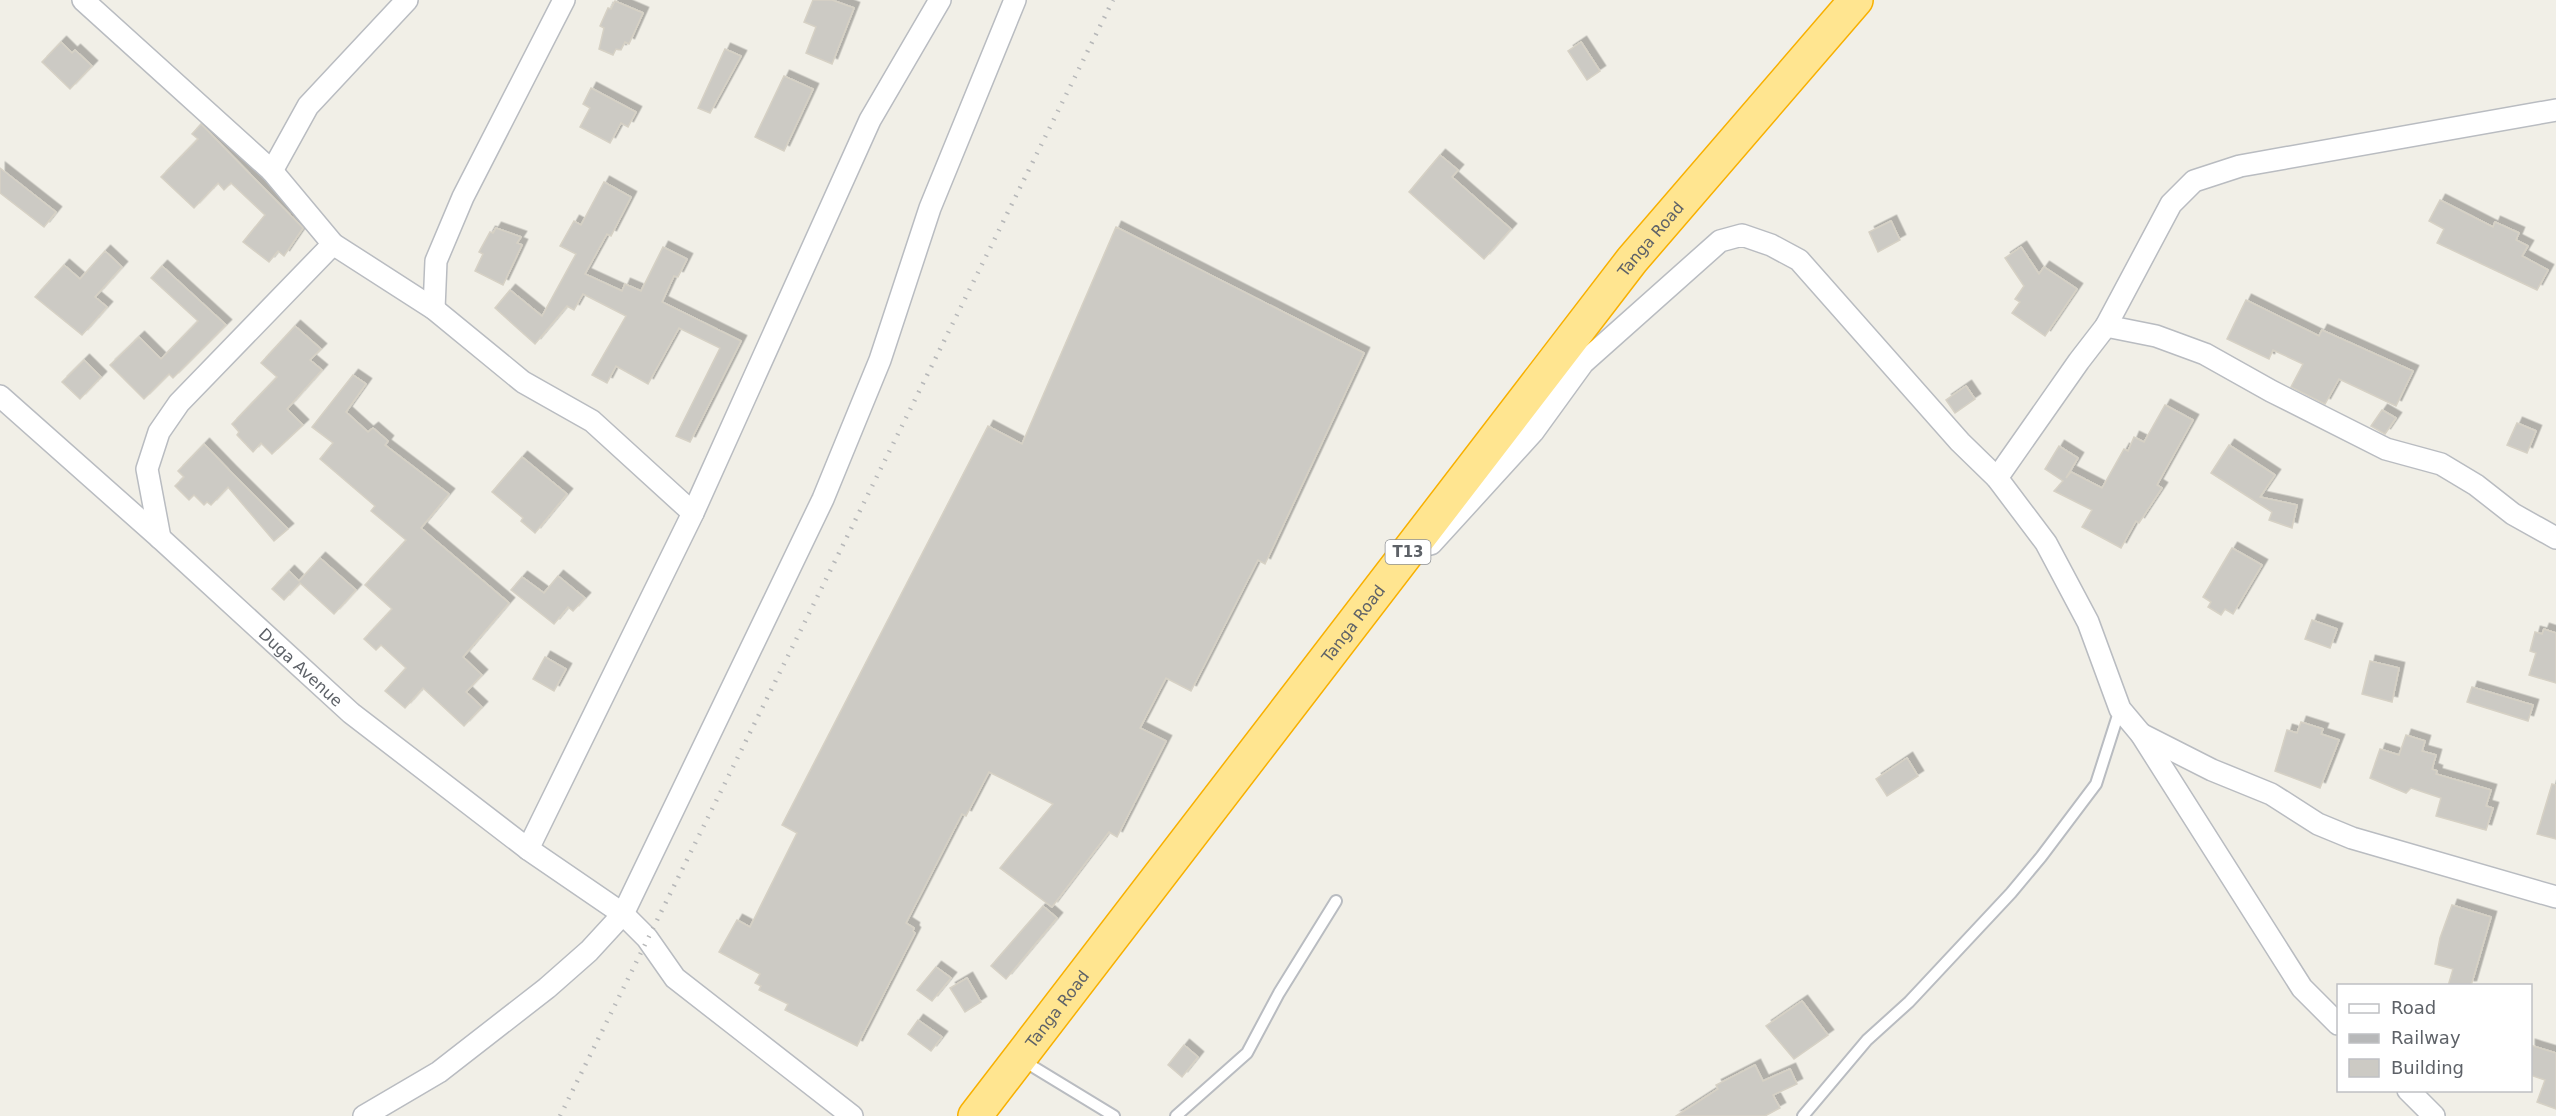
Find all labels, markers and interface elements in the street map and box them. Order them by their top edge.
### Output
street label: Tanga Road [1613,198,1688,281]
road number: T13 [1386,540,1430,564]
street label: Tanga Road [1317,581,1389,667]
street label: Duga Avenue [255,624,347,710]
street label: Tanga Road [1021,967,1093,1052]
legend [2337,984,2532,1092]
text: Road [2391,997,2436,1018]
text: Railway [2391,1027,2461,1048]
text: Building [2391,1057,2464,1078]

